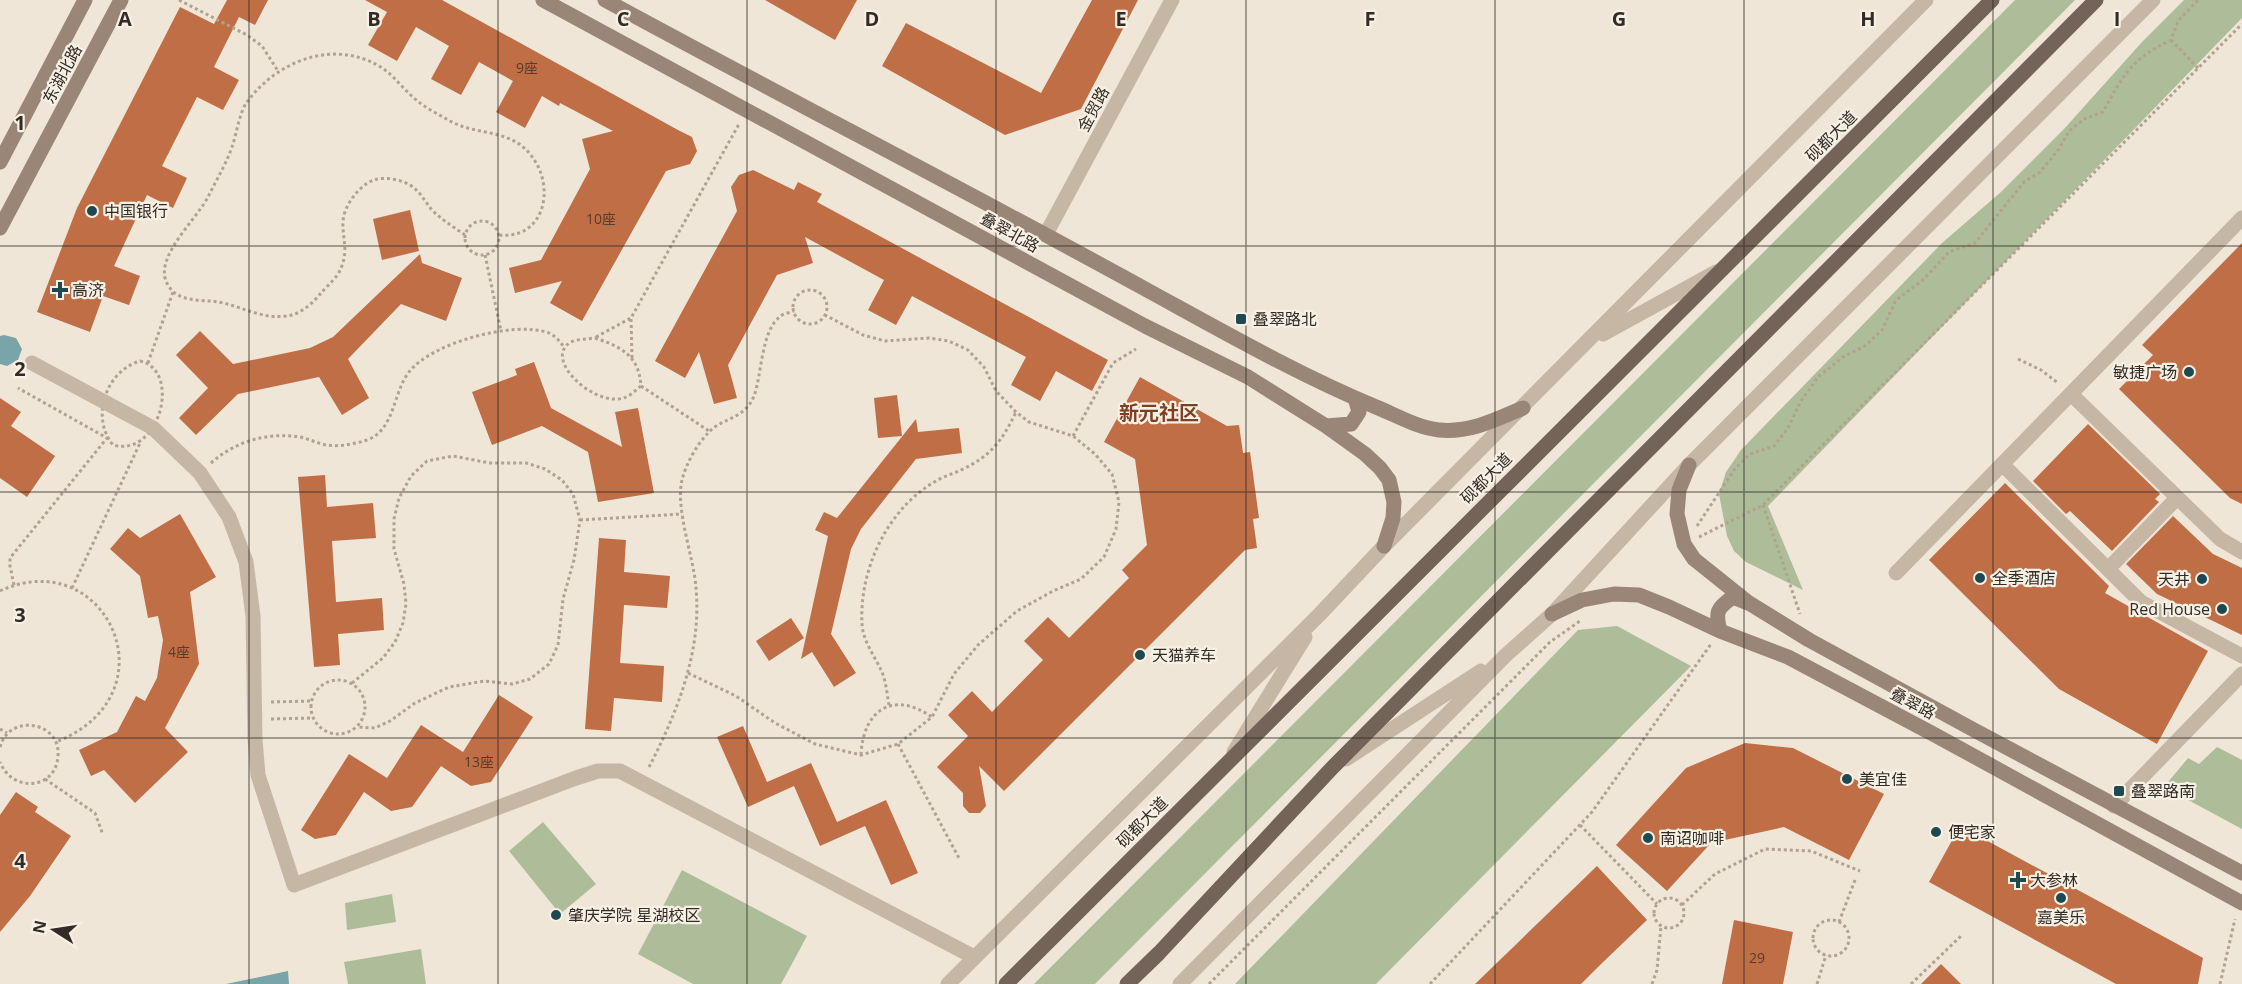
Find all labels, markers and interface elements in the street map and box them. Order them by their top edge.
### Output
text: A [118,5,132,32]
text: B [367,5,381,32]
text: C [617,5,630,32]
text: D [865,5,879,32]
text: E [1115,5,1127,32]
text: F [1365,5,1375,32]
text: G [1612,5,1626,32]
text: H [1860,5,1876,32]
text: I [2114,5,2120,32]
street label: 东湖北路 [37,41,87,107]
house number: 9座 [516,58,538,77]
street label: 金贸路 [1072,83,1114,135]
street label: 砚都大道 [1801,106,1861,166]
text: 1 [14,109,26,136]
place label: 中国银行 [104,200,168,222]
marker: 中国银行 [85,204,99,218]
street label: 叠翠北路 [977,207,1043,257]
house number: 10座 [586,209,616,228]
place label: 高济 [72,279,104,301]
marker: 高济 [53,283,67,297]
place label: 叠翠路北 [1253,308,1317,330]
marker: 叠翠路北 [1234,312,1248,326]
text: 2 [14,355,26,382]
place label: 敏捷广场 [2113,361,2177,383]
marker: 敏捷广场 [2182,365,2196,379]
district label: 新元社区 [1119,399,1199,426]
street label: 砚都大道 [1456,448,1516,508]
place label: 全季酒店 [1992,567,2056,589]
place label: 天井 [2158,568,2190,590]
marker: 全季酒店 [1973,571,1987,585]
marker: 天井 [2195,572,2209,586]
place label: Red House [2129,598,2210,620]
text: 3 [14,601,26,628]
marker: Red House [2215,602,2229,616]
house number: 4座 [168,642,190,661]
place label: 天猫养车 [1152,644,1216,666]
marker: 天猫养车 [1133,648,1147,662]
street label: 叠翠路 [1887,682,1939,724]
house number: 13座 [464,752,494,771]
place label: 美宜佳 [1859,768,1907,790]
marker: 美宜佳 [1840,772,1854,786]
place label: 叠翠路南 [2131,780,2195,802]
marker: 叠翠路南 [2112,784,2126,798]
street label: 砚都大道 [1112,792,1172,852]
place label: 便宅家 [1948,821,1996,843]
marker: 便宅家 [1929,825,1943,839]
place label: 南诏咖啡 [1660,827,1724,849]
marker: 南诏咖啡 [1641,831,1655,845]
text: 4 [14,847,26,874]
place label: 大参林 [2030,869,2078,891]
marker: 大参林 [2011,873,2025,887]
marker: 嘉美乐 [2054,891,2068,905]
north arrow [24,900,84,960]
place label: 肇庆学院 星湖校区 [568,904,700,926]
place label: 嘉美乐 [2037,906,2085,928]
marker: 肇庆学院 星湖校区 [549,908,563,922]
text: N [27,918,51,936]
house number: 29 [1749,948,1765,967]

